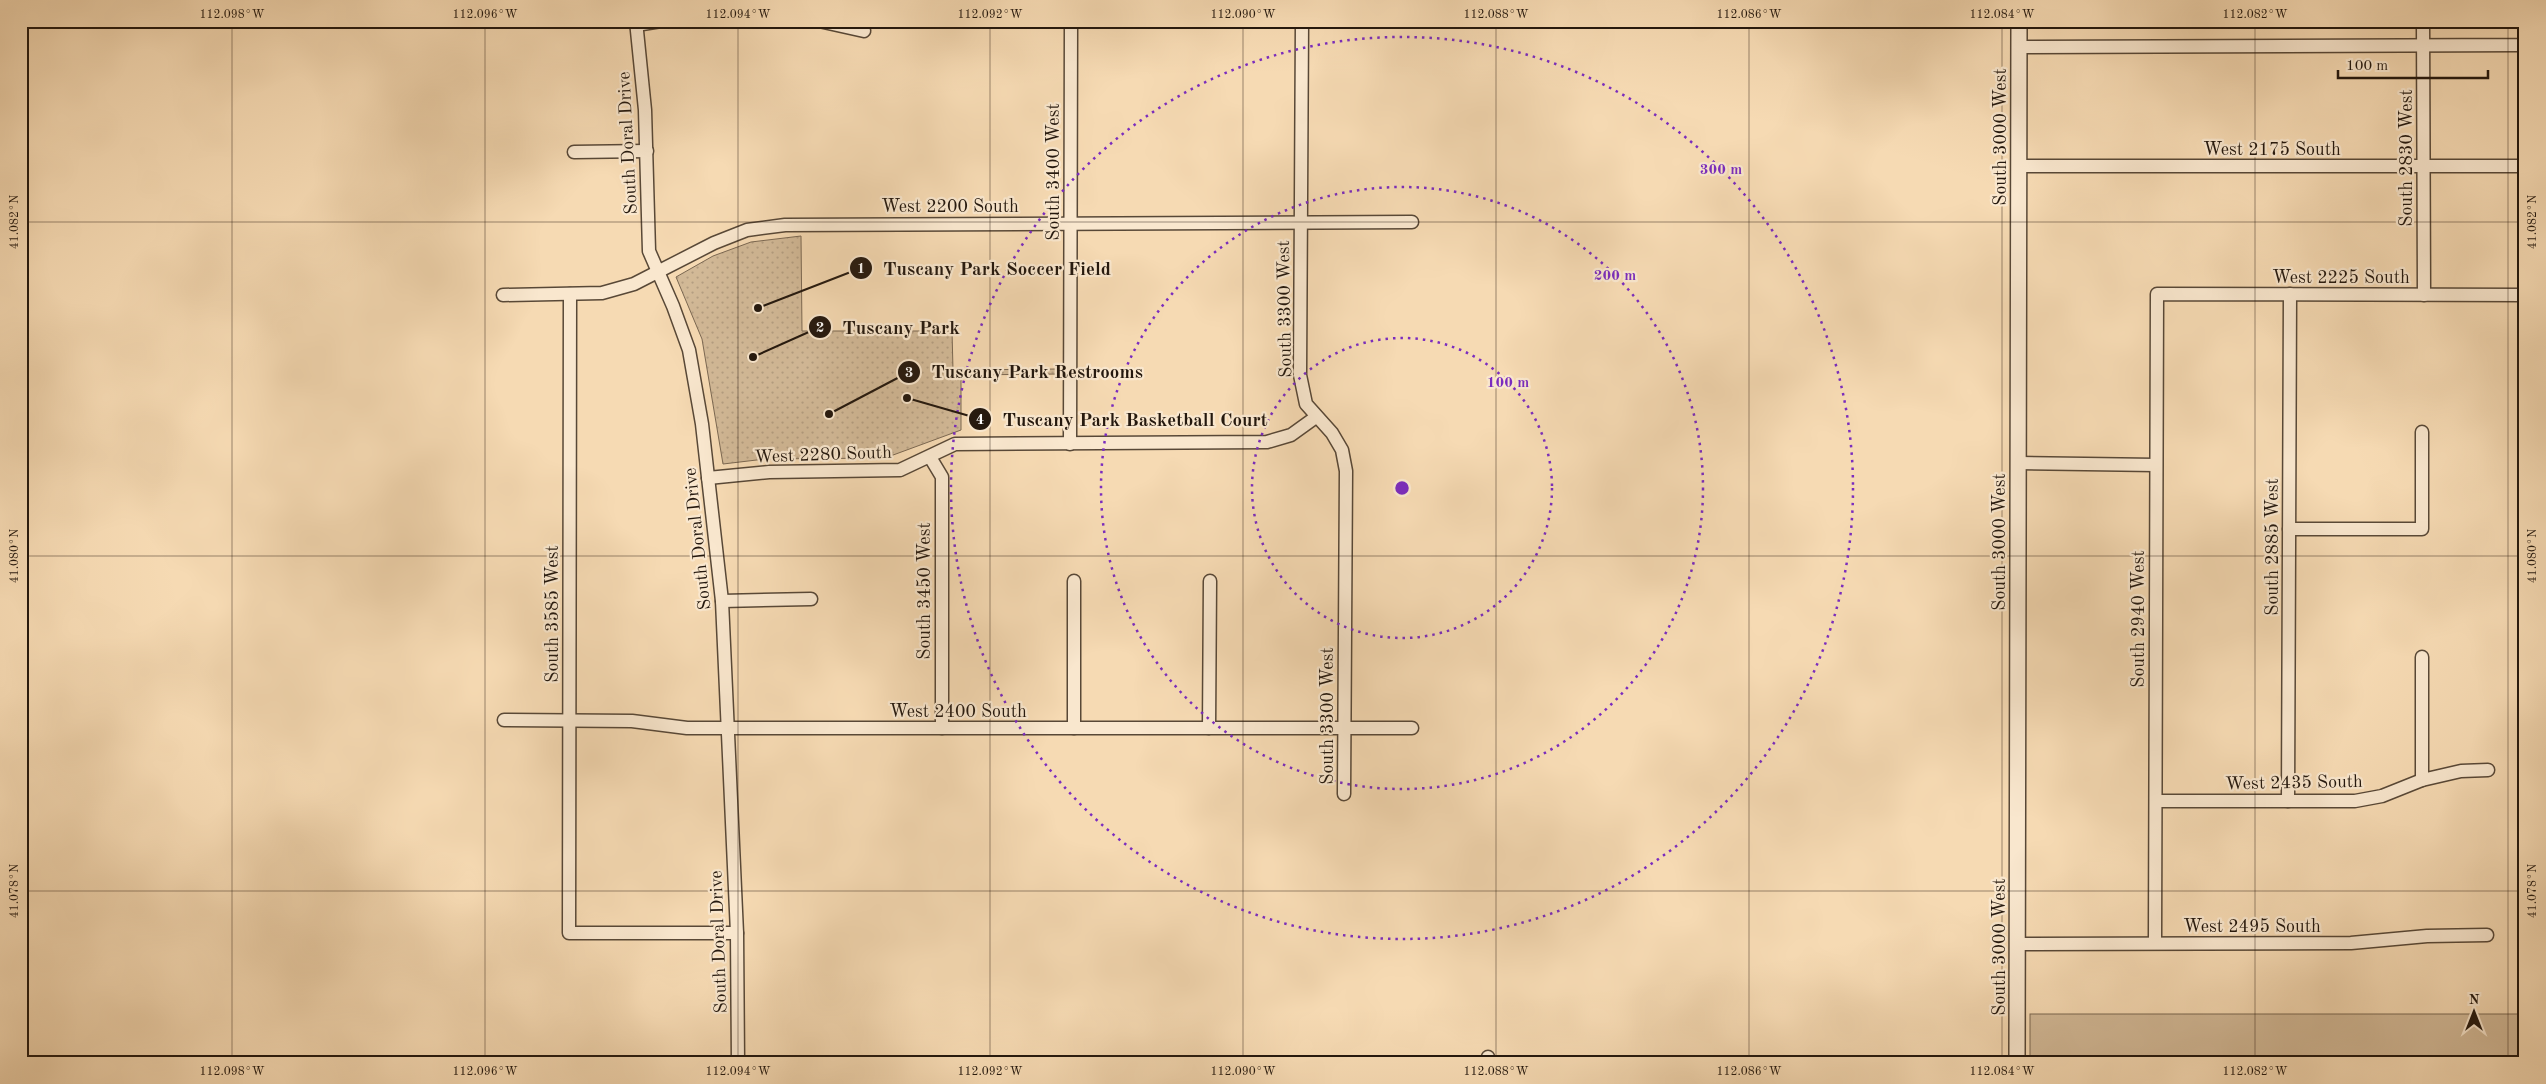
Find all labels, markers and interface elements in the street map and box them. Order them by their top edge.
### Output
text: 112.098°W [200,9,265,21]
text: 112.096°W [453,9,518,21]
text: 112.094°W [706,9,771,21]
text: 112.092°W [958,9,1023,21]
text: 112.090°W [1211,9,1276,21]
text: 112.088°W [1464,9,1529,21]
text: 112.086°W [1717,9,1782,21]
text: 112.084°W [1970,9,2035,21]
text: 112.082°W [2223,9,2288,21]
scale bar [2338,48,2488,80]
text: 100 m [2346,59,2388,74]
street label: South 3000 West [1992,68,2010,206]
street label: South Doral Drive [615,71,641,215]
street label: South 2830 West [2398,89,2416,227]
street label: South 3400 West [1045,103,1063,241]
street label: West 2175 South [2203,141,2341,159]
text: 300 m [1700,163,1742,178]
text: 41.082°N [9,195,21,249]
text: 41.082°N [2527,195,2539,249]
street label: West 2200 South [881,198,1019,216]
street label: South 3300 West [1275,240,1295,378]
callout: Tuscany Park Soccer Field [848,251,1121,285]
text: Tuscany Park Soccer Field [883,261,1111,280]
text: 1 [857,262,865,277]
text: 200 m [1594,269,1636,284]
street label: West 2225 South [2272,269,2410,287]
callout: Tuscany Park [808,310,970,344]
text: Tuscany Park [842,320,960,339]
text: 2 [816,321,824,336]
callout: Tuscany Park Restrooms [897,355,1153,389]
text: Tuscany Park Restrooms [931,364,1143,383]
text: 3 [905,366,913,381]
text: 100 m [1487,376,1529,391]
callout: Tuscany Park Basketball Court [968,402,1278,436]
text: Tuscany Park Basketball Court [1002,412,1268,431]
text: 4 [976,413,984,428]
street label: West 2280 South [754,444,892,466]
street label: South Doral Drive [682,467,714,611]
street label: South 3000 West [1991,473,2009,611]
street label: South 2885 West [2264,478,2282,616]
centre of rings [1393,479,1411,497]
street label: South 3450 West [916,522,934,660]
text: 41.080°N [9,529,21,583]
text: 41.080°N [2527,529,2539,583]
street label: South 3585 West [544,545,562,683]
street label: South 2940 West [2130,550,2148,688]
street label: South 3300 West [1319,647,1337,785]
street label: West 2400 South [889,703,1027,721]
street label: West 2435 South [2225,773,2363,793]
text: 41.078°N [9,864,21,918]
text: 41.078°N [2527,864,2539,918]
street label: South Doral Drive [708,870,730,1014]
street label: South 3000 West [1991,878,2009,1016]
street label: West 2495 South [2183,918,2321,936]
north arrow [2448,986,2498,1036]
text: N [2469,993,2480,1007]
text: 112.098°W [200,1066,265,1078]
text: 112.096°W [453,1066,518,1078]
text: 112.094°W [706,1066,771,1078]
text: 112.092°W [958,1066,1023,1078]
text: 112.090°W [1211,1066,1276,1078]
text: 112.088°W [1464,1066,1529,1078]
text: 112.086°W [1717,1066,1782,1078]
text: 112.084°W [1970,1066,2035,1078]
text: 112.082°W [2223,1066,2288,1078]

